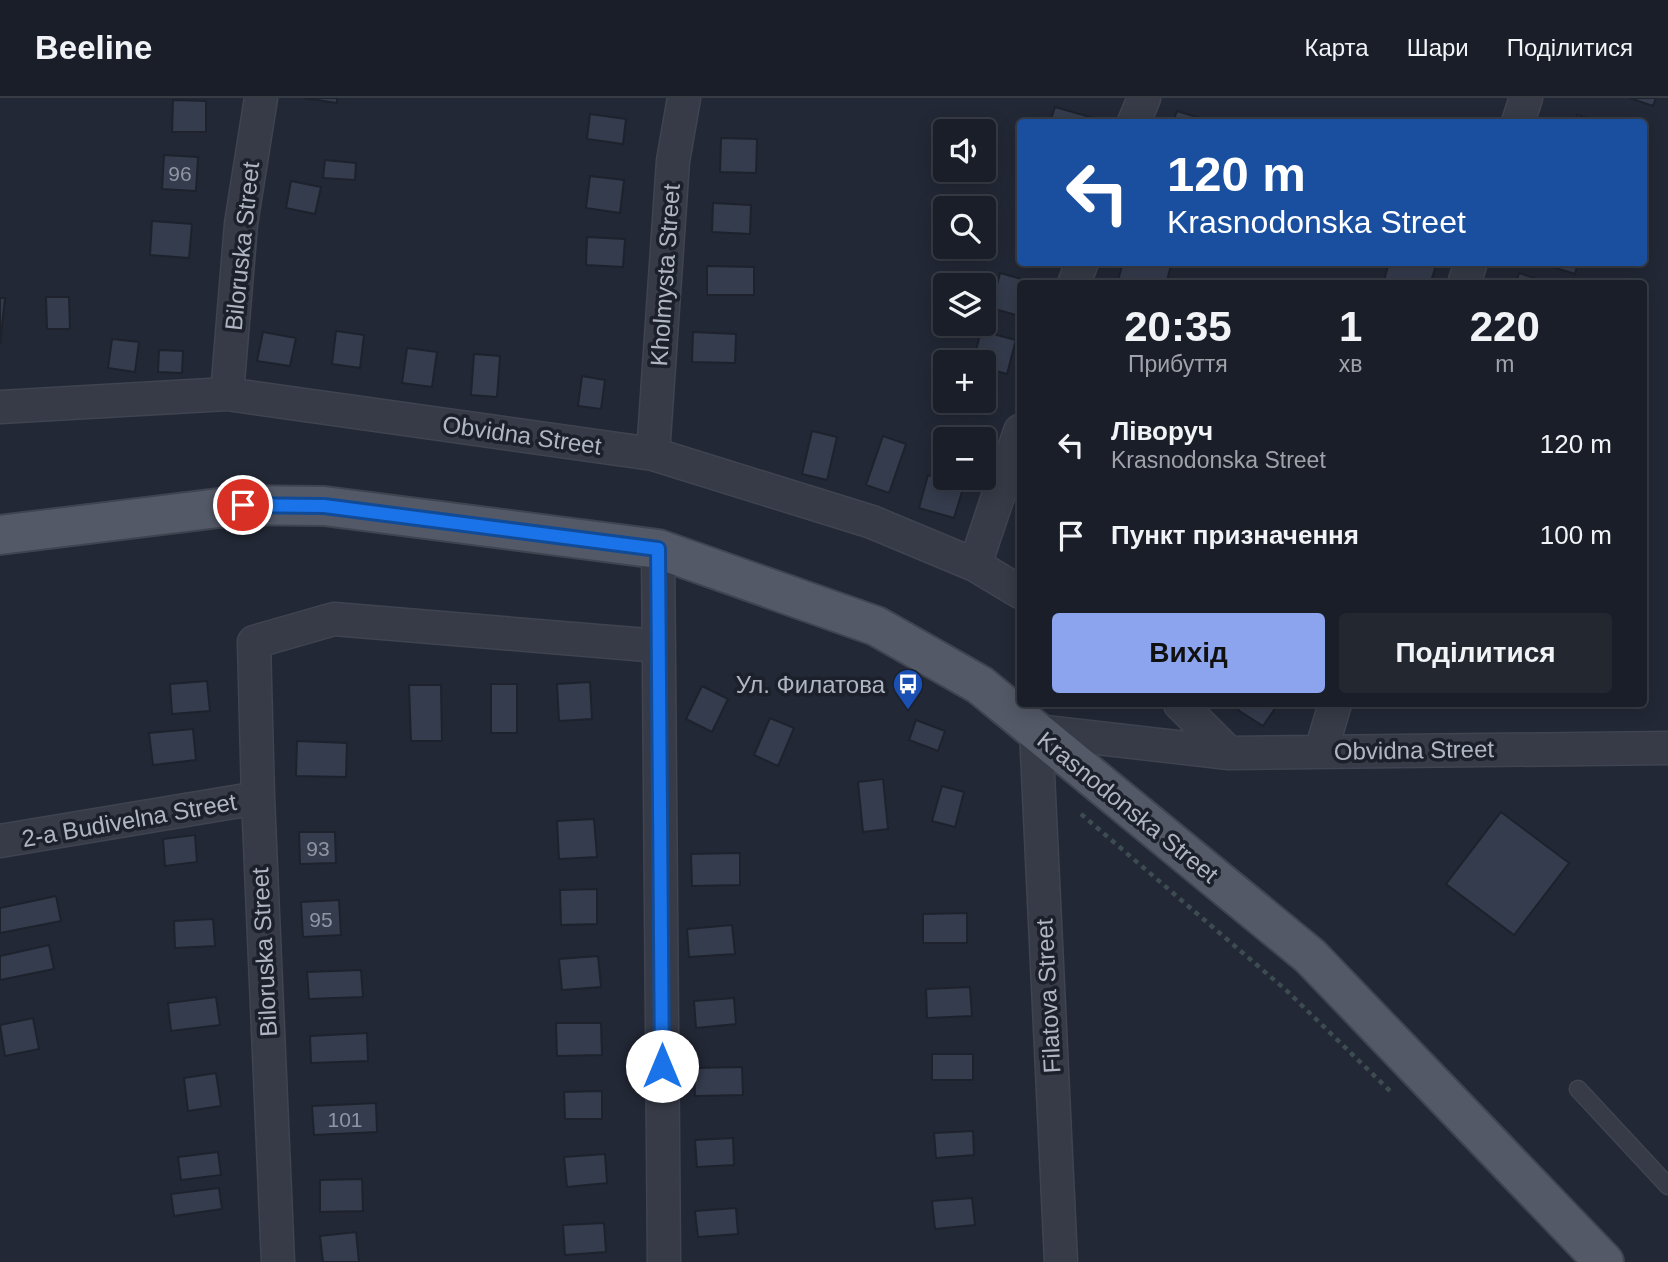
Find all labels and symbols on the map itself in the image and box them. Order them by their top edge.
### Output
street label: Biloruska Street [220,160,264,332]
house number: 96 [168,162,192,185]
street label: Kholmysta Street [645,183,685,367]
street label: Obvidna Street [441,410,603,460]
pin [213,475,273,535]
bus stop icon: Ул. Филатова [891,667,925,711]
place label: Ул. Филатова [736,671,886,698]
street label: Krasnodonska Street [1032,726,1224,888]
street label: Obvidna Street [1334,735,1495,765]
street label: 2-a Budivelna Street [20,788,239,852]
house number: 93 [306,837,330,860]
street label: Biloruska Street [246,866,282,1037]
house number: 95 [309,908,333,931]
street label: Filatova Street [1030,918,1066,1074]
position arrow [625,1029,699,1103]
house number: 101 [327,1108,363,1131]

